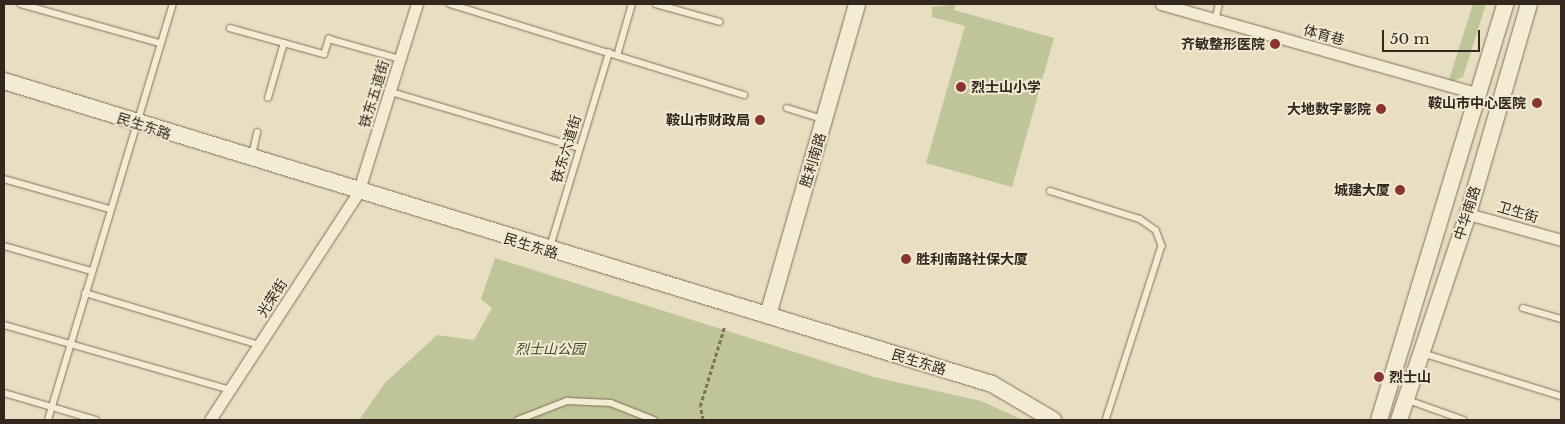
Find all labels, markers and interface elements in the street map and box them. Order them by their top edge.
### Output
scale bar [1385,20,1482,52]
street label: 体育巷 [1302,21,1346,49]
text: 50 m [1390,29,1430,48]
place label: 齐敏整形医院 [1181,36,1265,52]
marker: 齐敏整形医院 [1269,38,1281,50]
street label: 铁东五道街 [356,58,392,130]
place label: 烈士山小学 [971,79,1041,95]
marker: 烈士山小学 [955,81,967,93]
place label: 鞍山市中心医院 [1428,95,1526,111]
marker: 鞍山市中心医院 [1530,96,1544,110]
place label: 大地数字影院 [1287,101,1371,117]
marker: 大地数字影院 [1375,103,1387,115]
street label: 民生东路 [115,109,173,143]
place label: 鞍山市财政局 [666,112,750,128]
street label: 铁东六道街 [548,113,584,185]
marker: 鞍山市财政局 [754,114,766,126]
street label: 胜利南路 [797,131,829,189]
place label: 城建大厦 [1334,182,1390,198]
marker: 城建大厦 [1394,184,1406,196]
street label: 中华南路 [1450,184,1484,242]
street label: 卫生街 [1495,198,1541,226]
street label: 民生东路 [502,230,560,262]
place label: 胜利南路社保大厦 [916,251,1028,267]
marker: 胜利南路社保大厦 [900,253,912,265]
street label: 光荣街 [254,276,290,320]
park label: 烈士山公园 [515,341,585,357]
street label: 民生东路 [890,346,948,378]
place label: 烈士山 [1389,369,1431,385]
marker: 烈士山 [1373,371,1385,383]

